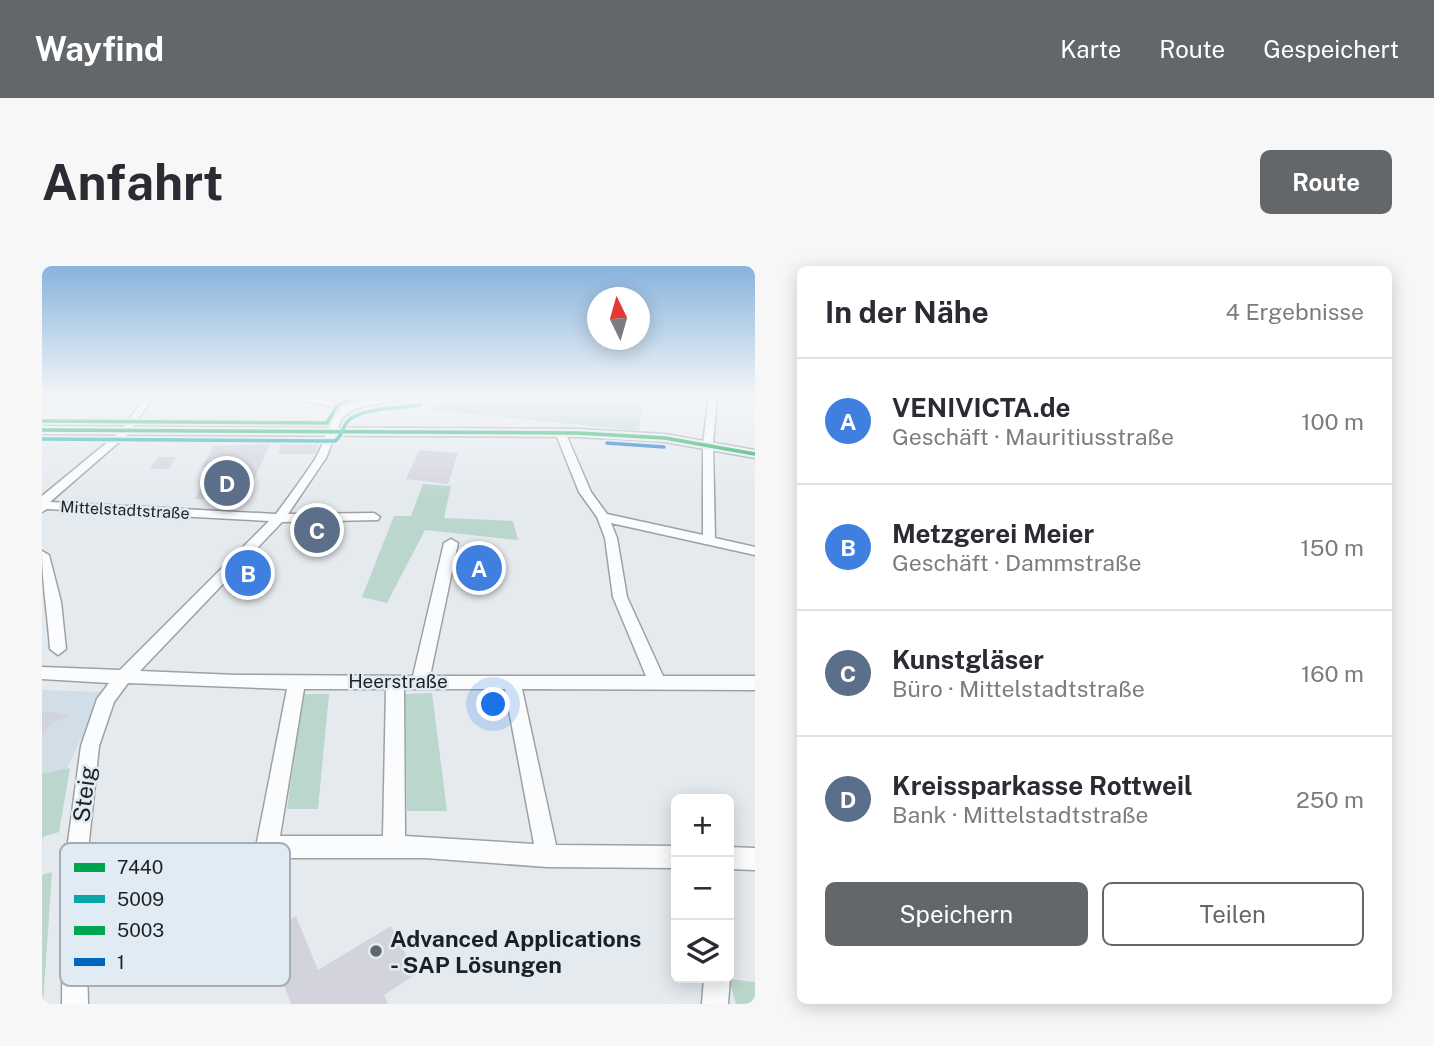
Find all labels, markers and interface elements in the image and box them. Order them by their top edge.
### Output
text: Wayfind [35,30,164,68]
text: Karte [1060,35,1121,63]
text: Route [1159,35,1225,63]
text: Gespeichert [1263,35,1399,63]
button: Route [1260,150,1392,214]
text: Anfahrt [42,153,223,211]
north arrow [587,287,650,350]
text: In der Nähe [825,294,989,330]
text: 4 Ergebnisse [1225,298,1364,325]
text: VENIVICTA.de [892,392,1071,423]
text: A [840,408,856,435]
text: 100 m [1301,408,1364,435]
text: Geschäft · Mauritiusstraße [892,423,1174,450]
pin: D [204,457,250,509]
street label: Mittelstadtstraße [60,497,190,523]
pin: C [294,504,340,556]
text: Metzgerei Meier [892,518,1094,549]
text: B [840,534,856,561]
text: 150 m [1300,534,1364,561]
pin: A [456,542,502,594]
pin: B [225,547,271,599]
text: Geschäft · Dammstraße [892,549,1142,576]
text: Kunstgläser [892,644,1044,675]
text: C [840,660,856,687]
text: 160 m [1301,660,1364,687]
street label: Heerstraße [348,670,448,692]
text: Büro · Mittelstadtstraße [892,675,1145,702]
your location [476,687,510,721]
street label: Steig [67,764,101,824]
text: Kreissparkasse Rottweil [892,770,1193,801]
text: D [840,786,856,813]
text: 250 m [1296,786,1364,813]
map controls [671,794,734,983]
button: + [671,794,734,857]
text: Bank · Mittelstadtstraße [892,801,1149,828]
legend [60,843,290,986]
text: 7440 [117,856,163,878]
button: − [671,857,734,920]
button: Speichern [825,882,1088,946]
button: Teilen [1102,882,1364,946]
text: 5009 [117,888,164,910]
text: 5003 [117,919,164,941]
button: layers [671,920,734,983]
place label: Advanced Applications - SAP Lösungen [390,925,641,978]
marker: Advanced Applications - SAP Lösungen [368,943,384,959]
text: 1 [117,951,125,973]

